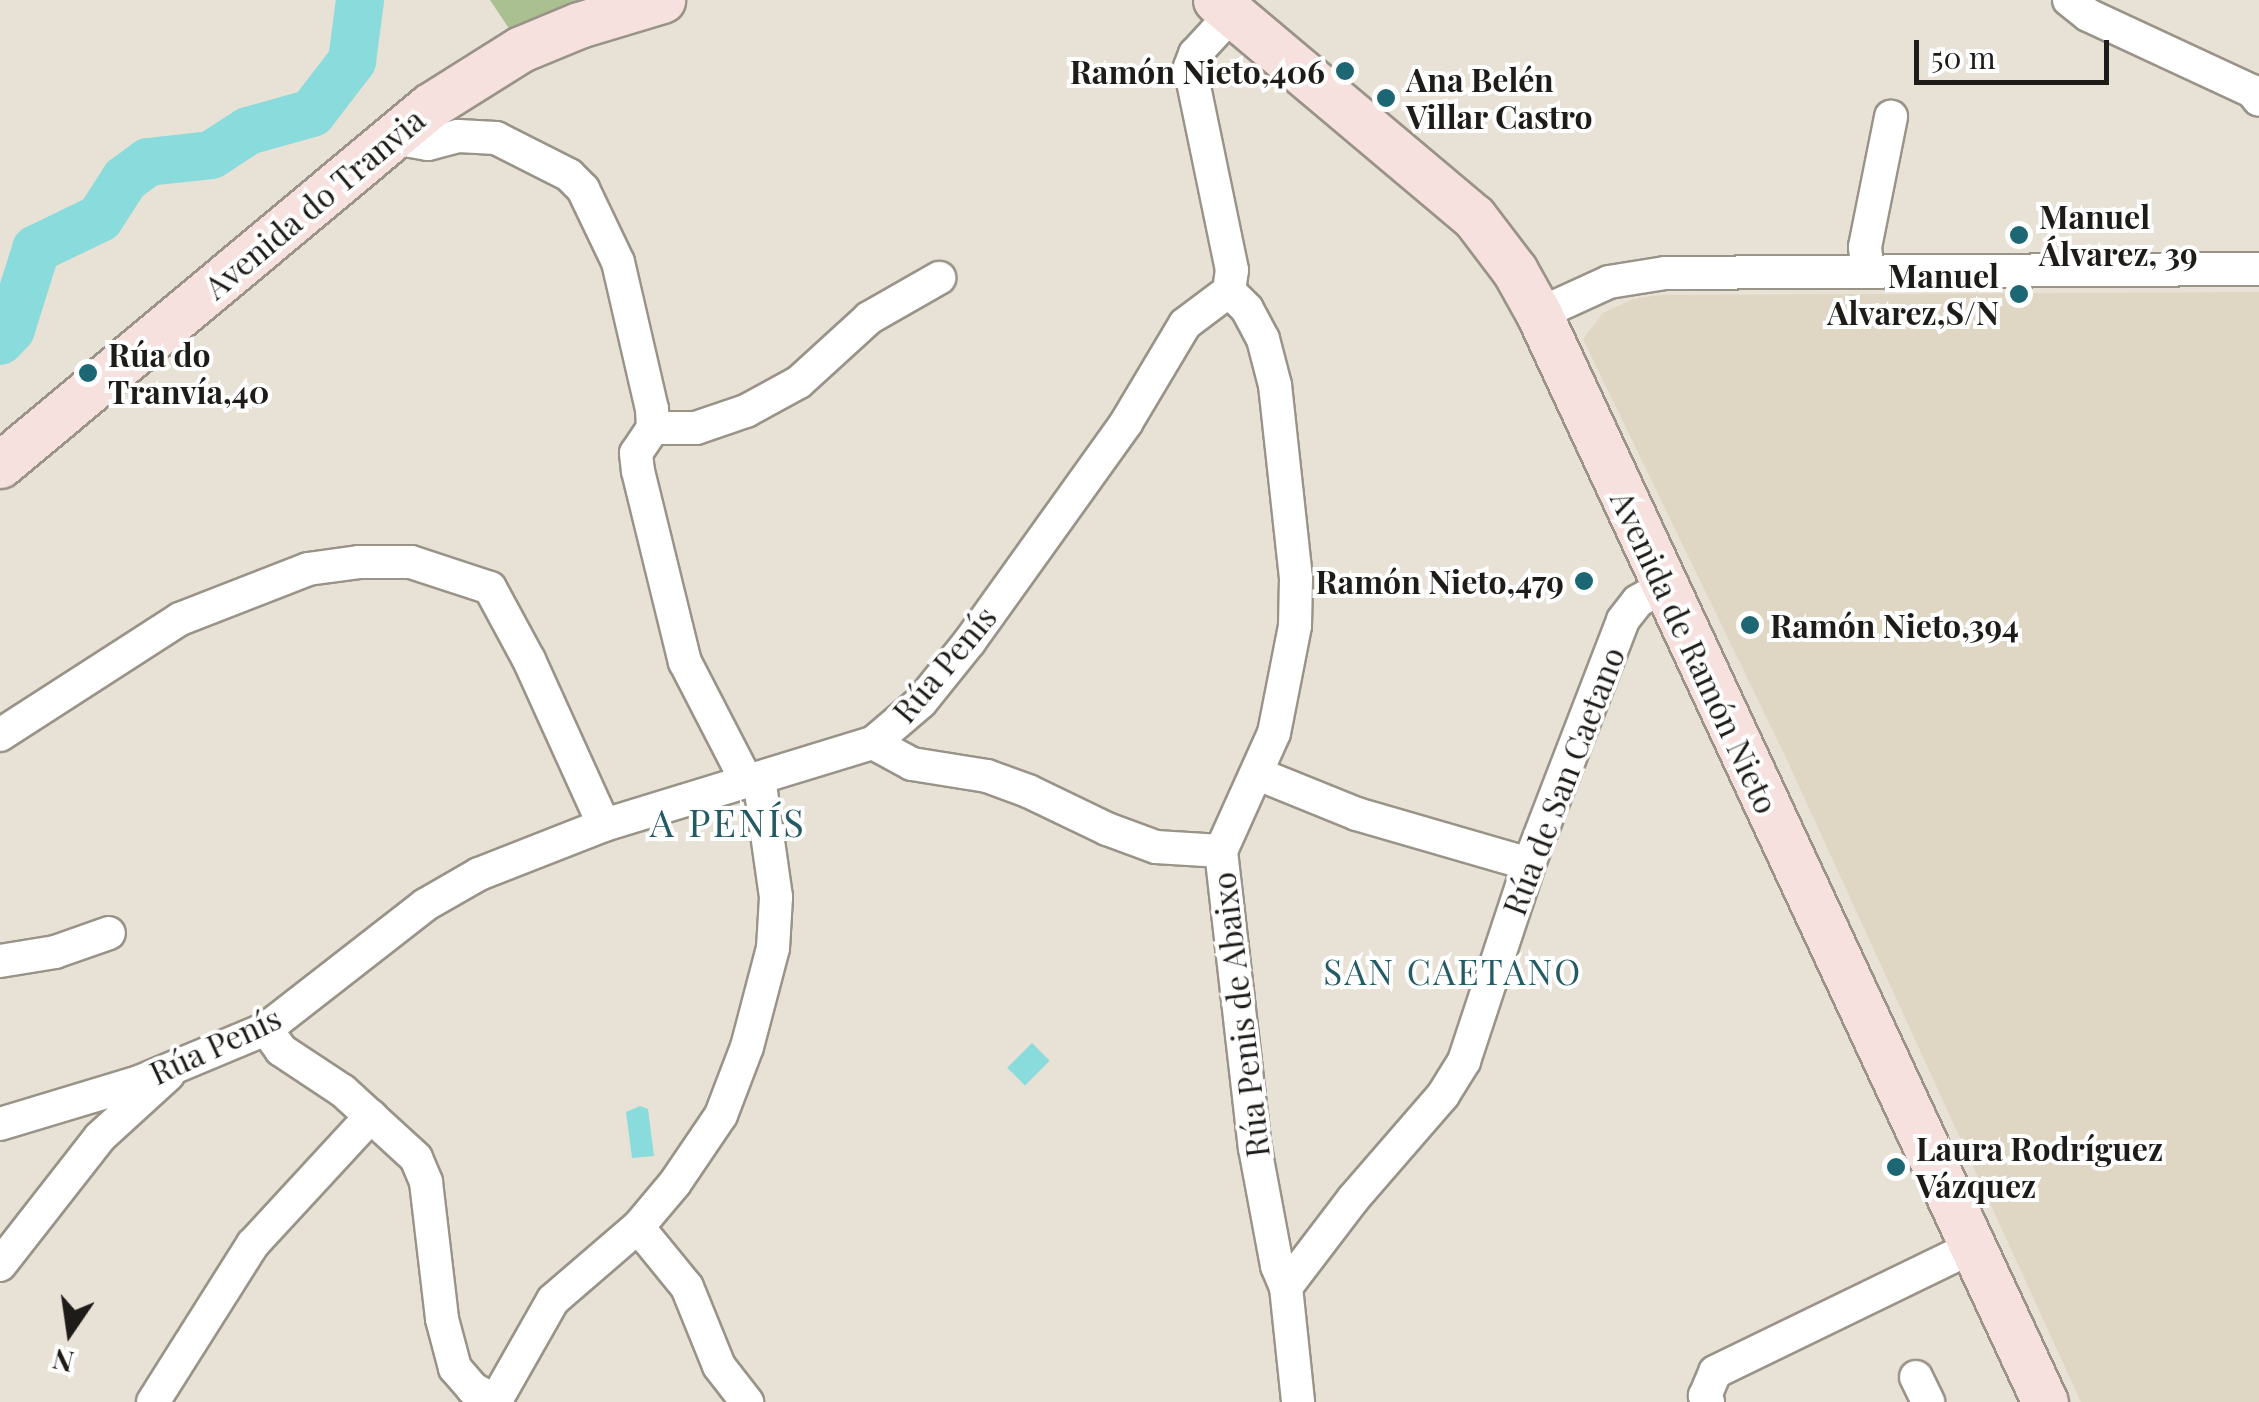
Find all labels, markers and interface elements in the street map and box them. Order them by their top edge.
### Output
scale bar [1919,20,2114,82]
text: 50 m [1931,37,1996,77]
place label: Ramón Nieto,406 [1070,52,1325,90]
marker: Ramón Nieto,406 [1334,60,1356,82]
place label: Ana Belén Villar Castro [1406,61,1593,136]
marker: Ana Belén Villar Castro [1375,87,1397,109]
street label: Avenida do Tranvia [196,99,432,307]
place label: Manuel Álvarez, 39 [2039,198,2198,273]
marker: Manuel Álvarez, 39 [2008,224,2030,246]
place label: Manuel Alvarez,S/N [1827,257,1999,332]
marker: Manuel Alvarez,S/N [2008,283,2030,305]
place label: Rúa do Tranvía,40 [108,336,269,411]
marker: Rúa do Tranvía,40 [77,362,99,384]
street label: Avenida de Ramón Nieto [1603,484,1787,820]
place label: Ramón Nieto,479 [1315,562,1564,600]
marker: Ramón Nieto,479 [1573,570,1595,592]
street label: Rúa Penís [884,598,1004,730]
place label: Ramón Nieto,394 [1770,606,2019,644]
marker: Ramón Nieto,394 [1739,614,1761,636]
street label: Rúa de San Caetano [1494,641,1632,921]
district label: A PENÍS [650,799,806,845]
street label: Rúa Penis de Abaixo [1203,870,1277,1160]
district label: SAN CAETANO [1323,950,1583,992]
street label: Rúa Penís [143,998,287,1092]
place label: Laura Rodríguez Vázquez [1916,1130,2163,1205]
marker: Laura Rodríguez Vázquez [1885,1156,1907,1178]
north arrow [20,1282,120,1382]
text: N [49,1341,77,1382]

